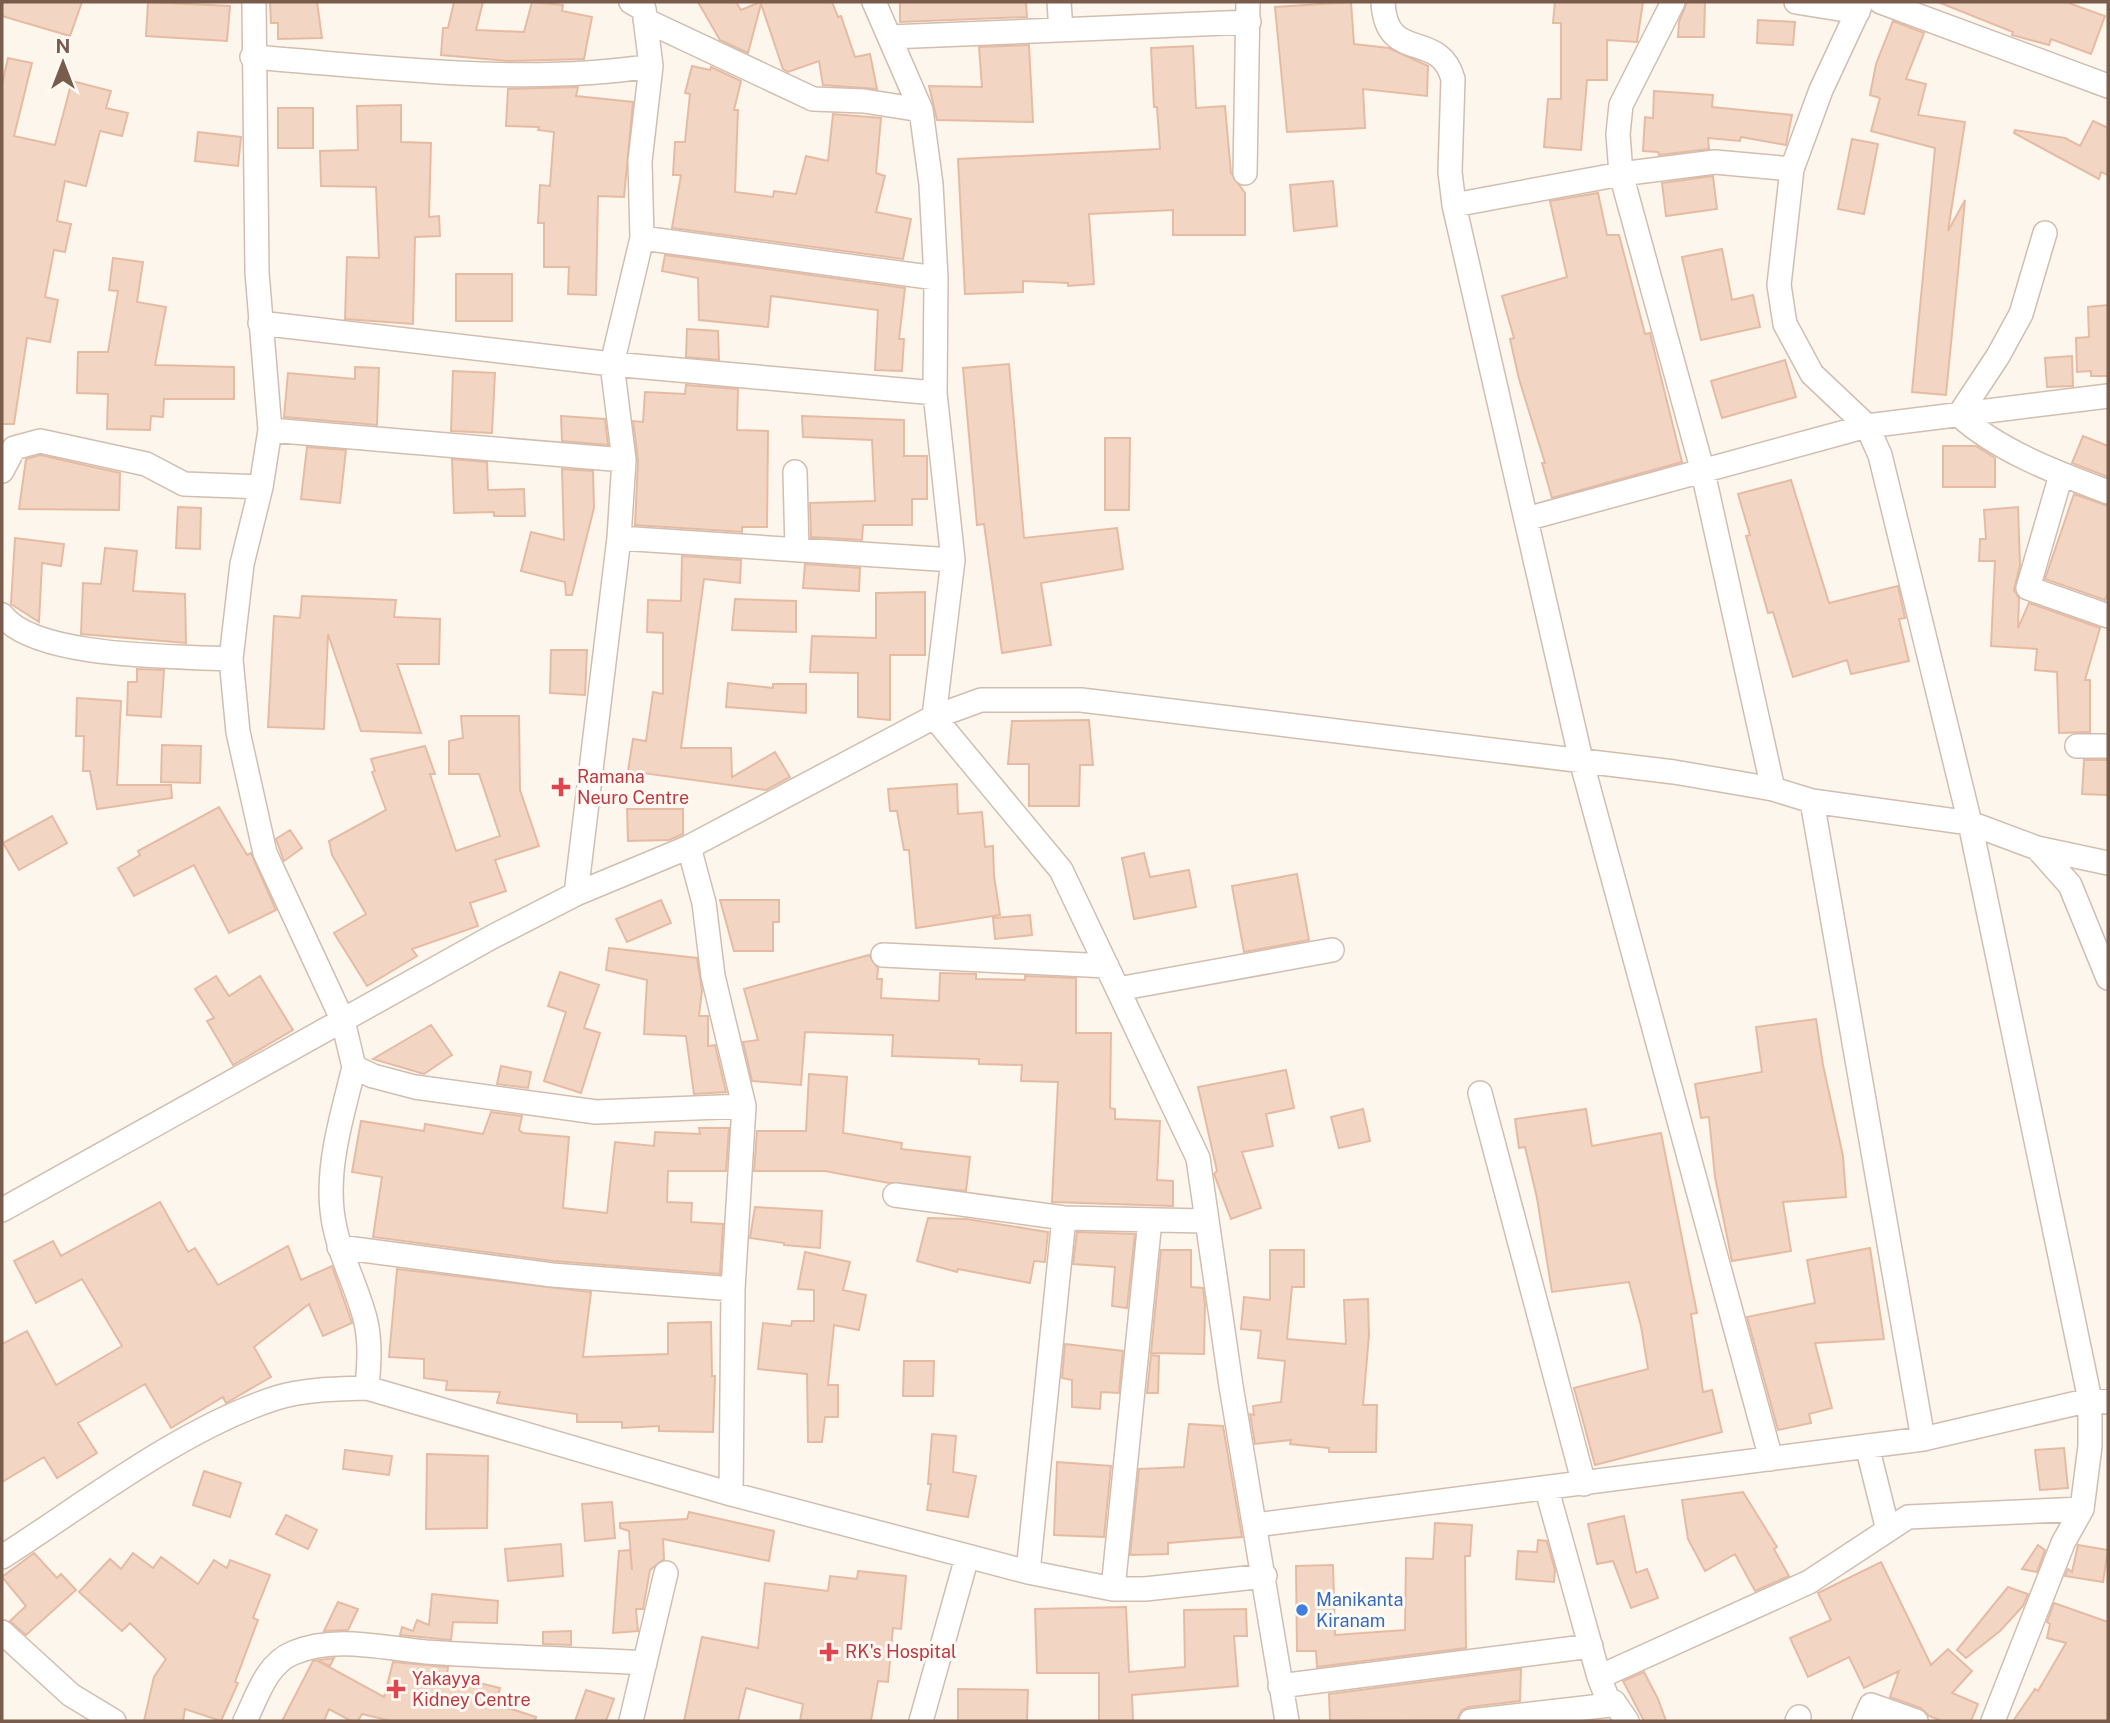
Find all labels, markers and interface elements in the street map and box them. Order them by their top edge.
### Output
north arrow [28,28,98,98]
text: N [56,35,70,57]
place label: Ramana Neuro Centre [577,766,689,808]
marker: Ramana Neuro Centre [551,777,571,797]
place label: Manikanta Kiranam [1316,1589,1404,1631]
marker: Manikanta Kiranam [1294,1602,1310,1618]
place label: RK's Hospital [845,1641,956,1662]
marker: RK's Hospital [819,1642,839,1662]
place label: Yakayya Kidney Centre [412,1668,531,1710]
marker: Yakayya Kidney Centre [386,1679,406,1699]

